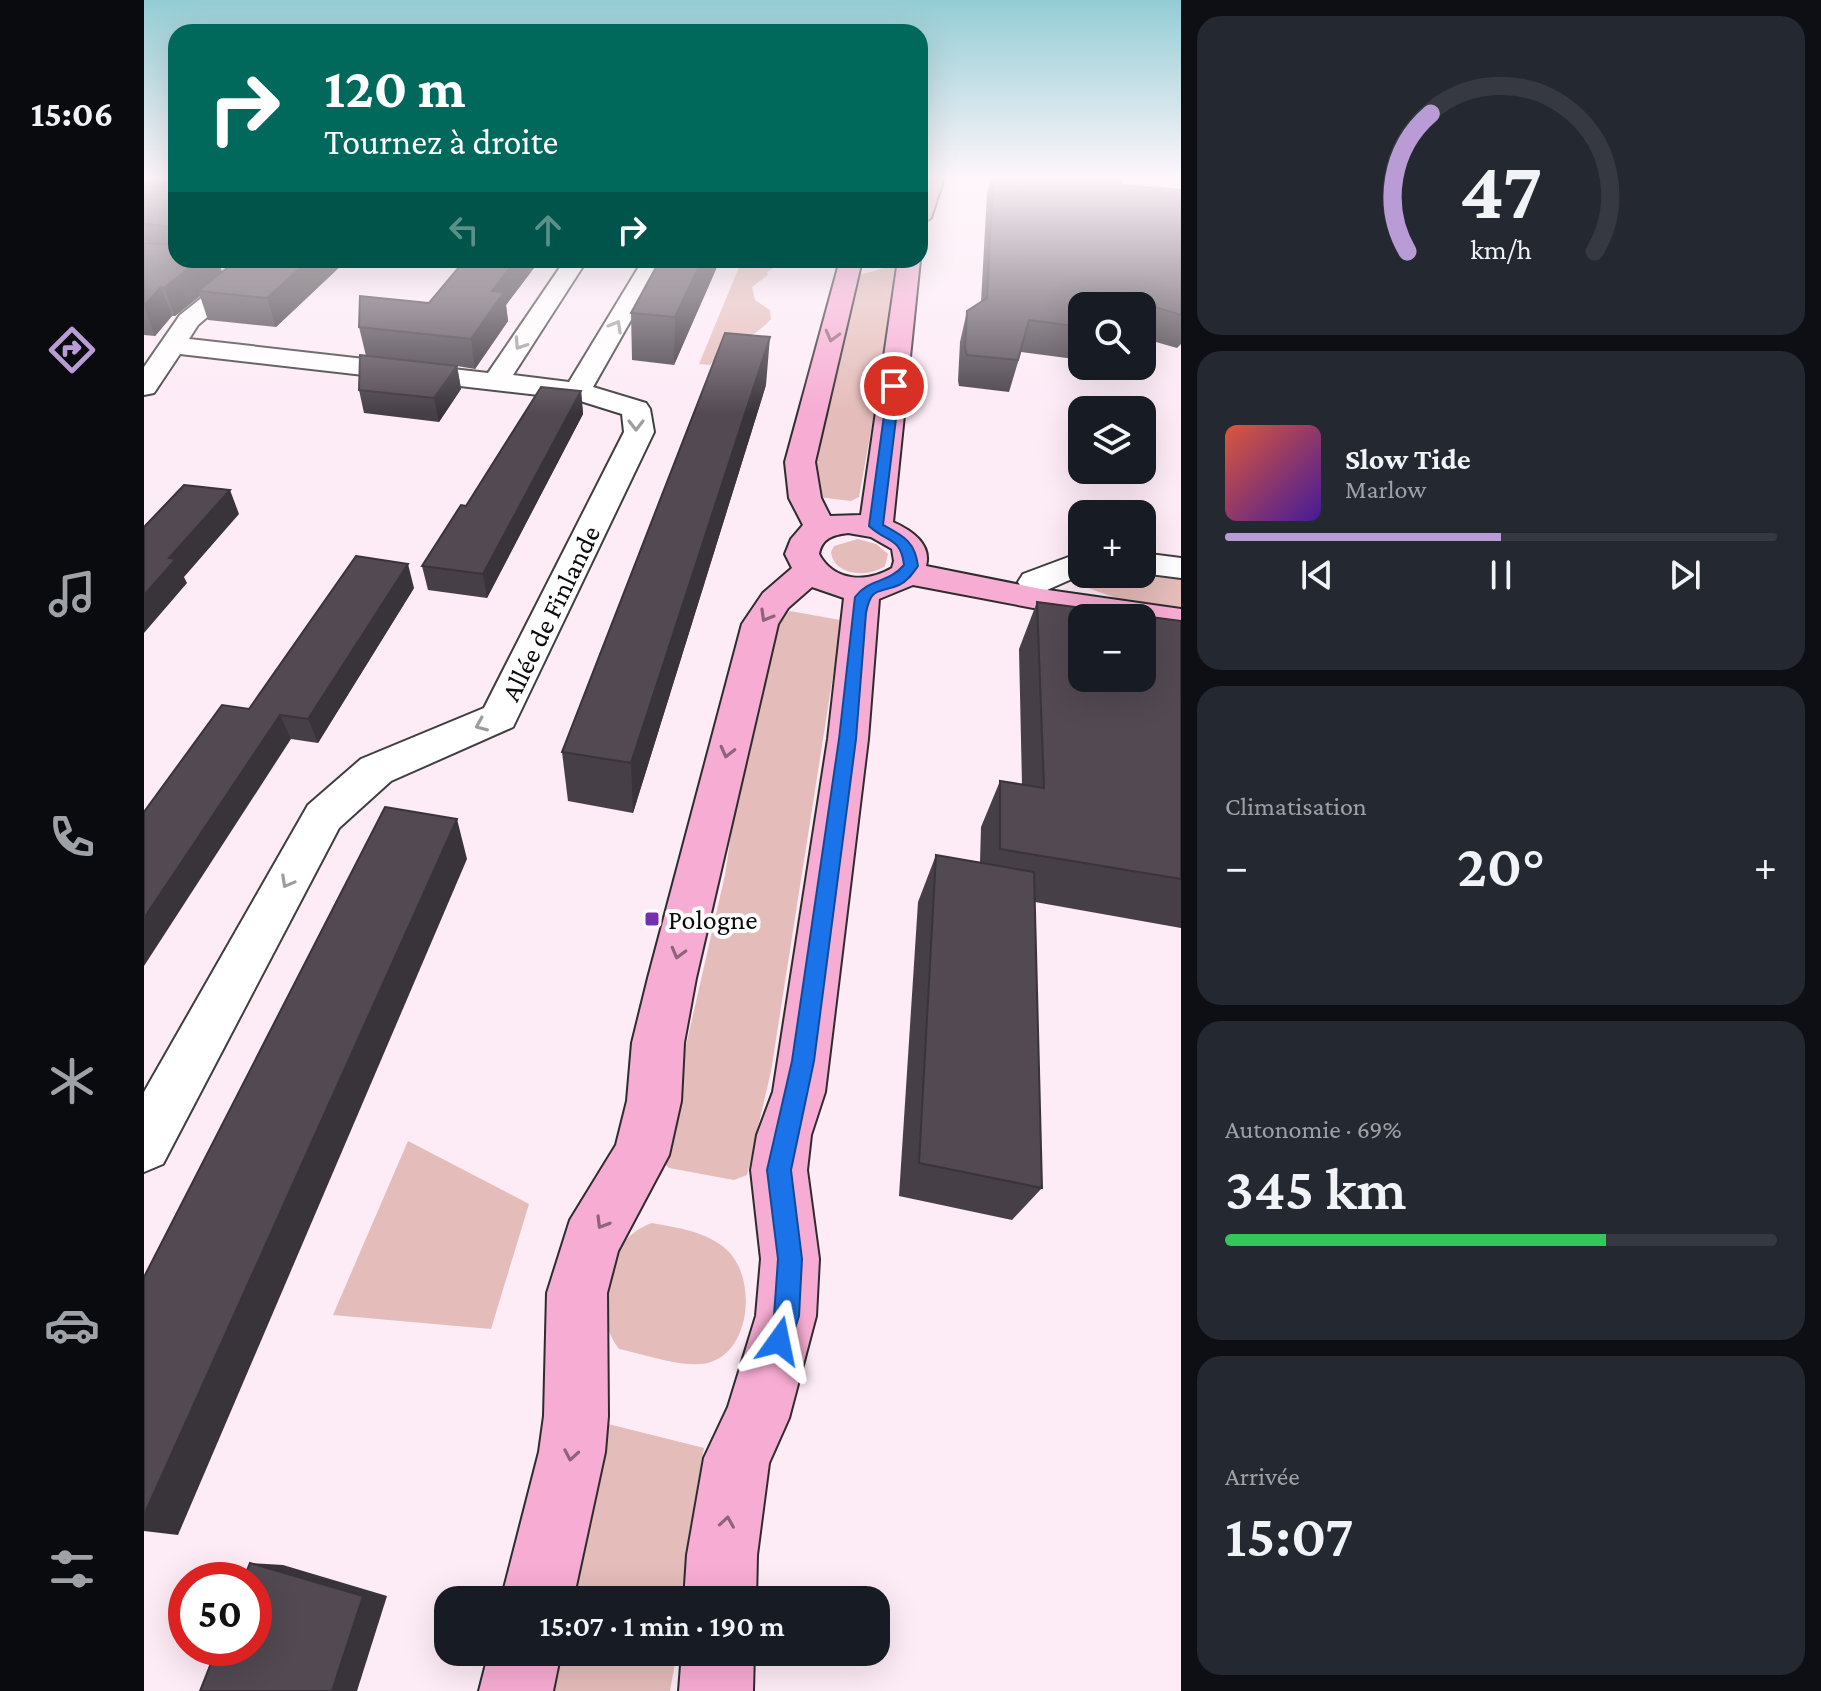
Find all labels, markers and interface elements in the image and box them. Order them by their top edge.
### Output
icon: right [192,56,296,160]
text: 120 m [324,57,466,119]
text: 15:06 [31,94,113,134]
text: Tournez à droite [324,122,558,162]
text: 47 [1459,142,1543,235]
icon: left [442,208,486,252]
icon: ahead [526,208,570,252]
icon: right [610,208,654,252]
text: km/h [1470,233,1532,265]
map controls [1068,292,1156,692]
button: search [1068,292,1156,380]
one-way arrow [606,320,622,335]
icon: directions [44,322,100,378]
one-way arrow [824,328,841,342]
one-way arrow [515,336,530,350]
pin [860,352,928,420]
icon: arrive [872,364,916,408]
button: layers [1068,396,1156,484]
one-way arrow [627,419,645,431]
text: Slow Tide [1345,442,1471,475]
text: Marlow [1345,475,1426,504]
button: + [1068,500,1156,588]
street label: Allée de Finlande [495,521,606,706]
icon: previous [1295,553,1339,597]
icon: pause [1479,553,1523,597]
icon: next [1663,553,1707,597]
icon: music [44,566,100,622]
button: − [1068,604,1156,692]
one-way arrow [760,607,776,622]
one-way arrow [475,715,490,731]
one-way arrow [719,745,736,759]
text: Climatisation [1225,792,1367,821]
icon: phone [44,809,100,865]
text: 20° [1457,832,1545,899]
text: − [1225,842,1248,890]
text: + [1754,842,1777,890]
one-way arrow [282,874,297,889]
place label: Pologne [668,904,758,935]
marker: Pologne [643,910,661,928]
one-way arrow [671,946,688,960]
icon: climate [44,1053,100,1109]
text: Autonomie · 69% [1225,1115,1402,1144]
text: 345 km [1225,1155,1407,1222]
one-way arrow [596,1214,612,1229]
icon: car [44,1297,100,1353]
position arrow [737,1299,821,1383]
one-way arrow [563,1448,580,1462]
text: Arrivée [1225,1462,1300,1491]
text: 15:07 [1225,1502,1354,1569]
one-way arrow [718,1516,735,1529]
icon: filters [44,1541,100,1597]
speed limit sign: 50 [168,1562,272,1666]
text: 15:07 · 1 min · 190 m [539,1609,785,1642]

